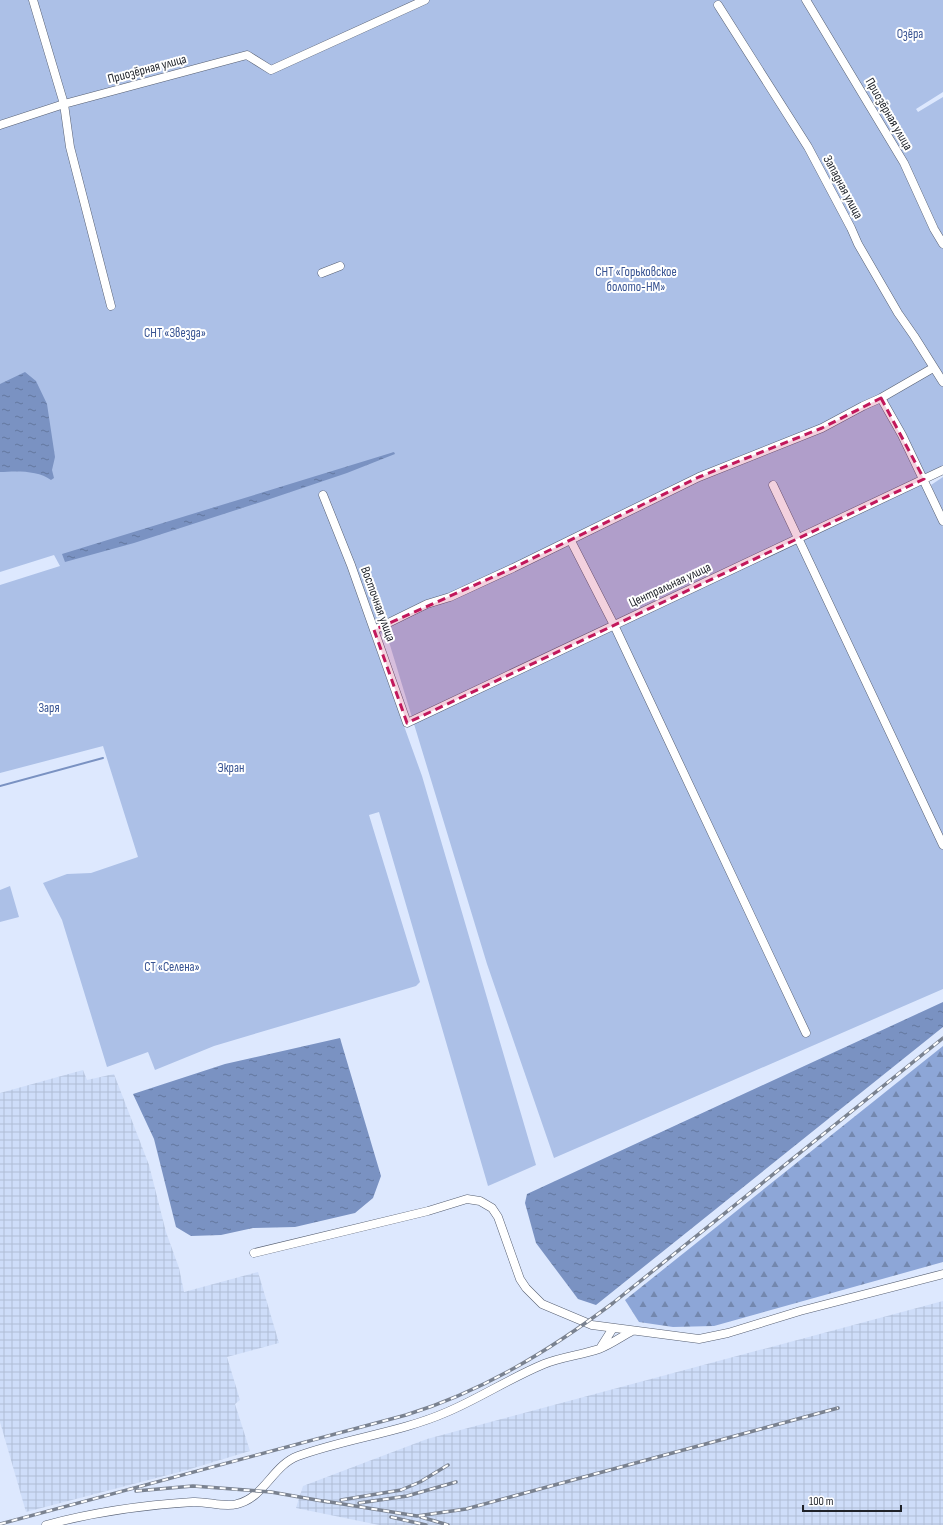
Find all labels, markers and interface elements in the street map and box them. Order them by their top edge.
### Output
park label: Озёра [897,26,923,42]
street label: Приозёрная улица [106,51,188,87]
street label: Приозёрная улица [862,75,916,153]
street label: Западная улица [820,152,866,222]
park label: СНТ «Горьковское болото-НМ» [595,264,677,295]
park label: СНТ «Звезда» [144,325,206,341]
street label: Центральная улица [627,559,713,611]
street label: Восточная улица [357,565,399,643]
park label: Заря [38,700,60,716]
park label: Экран [218,760,244,776]
park label: СТ «Селена» [144,959,200,975]
scale bar [803,1487,901,1513]
text: 100 m [809,1494,834,1509]

